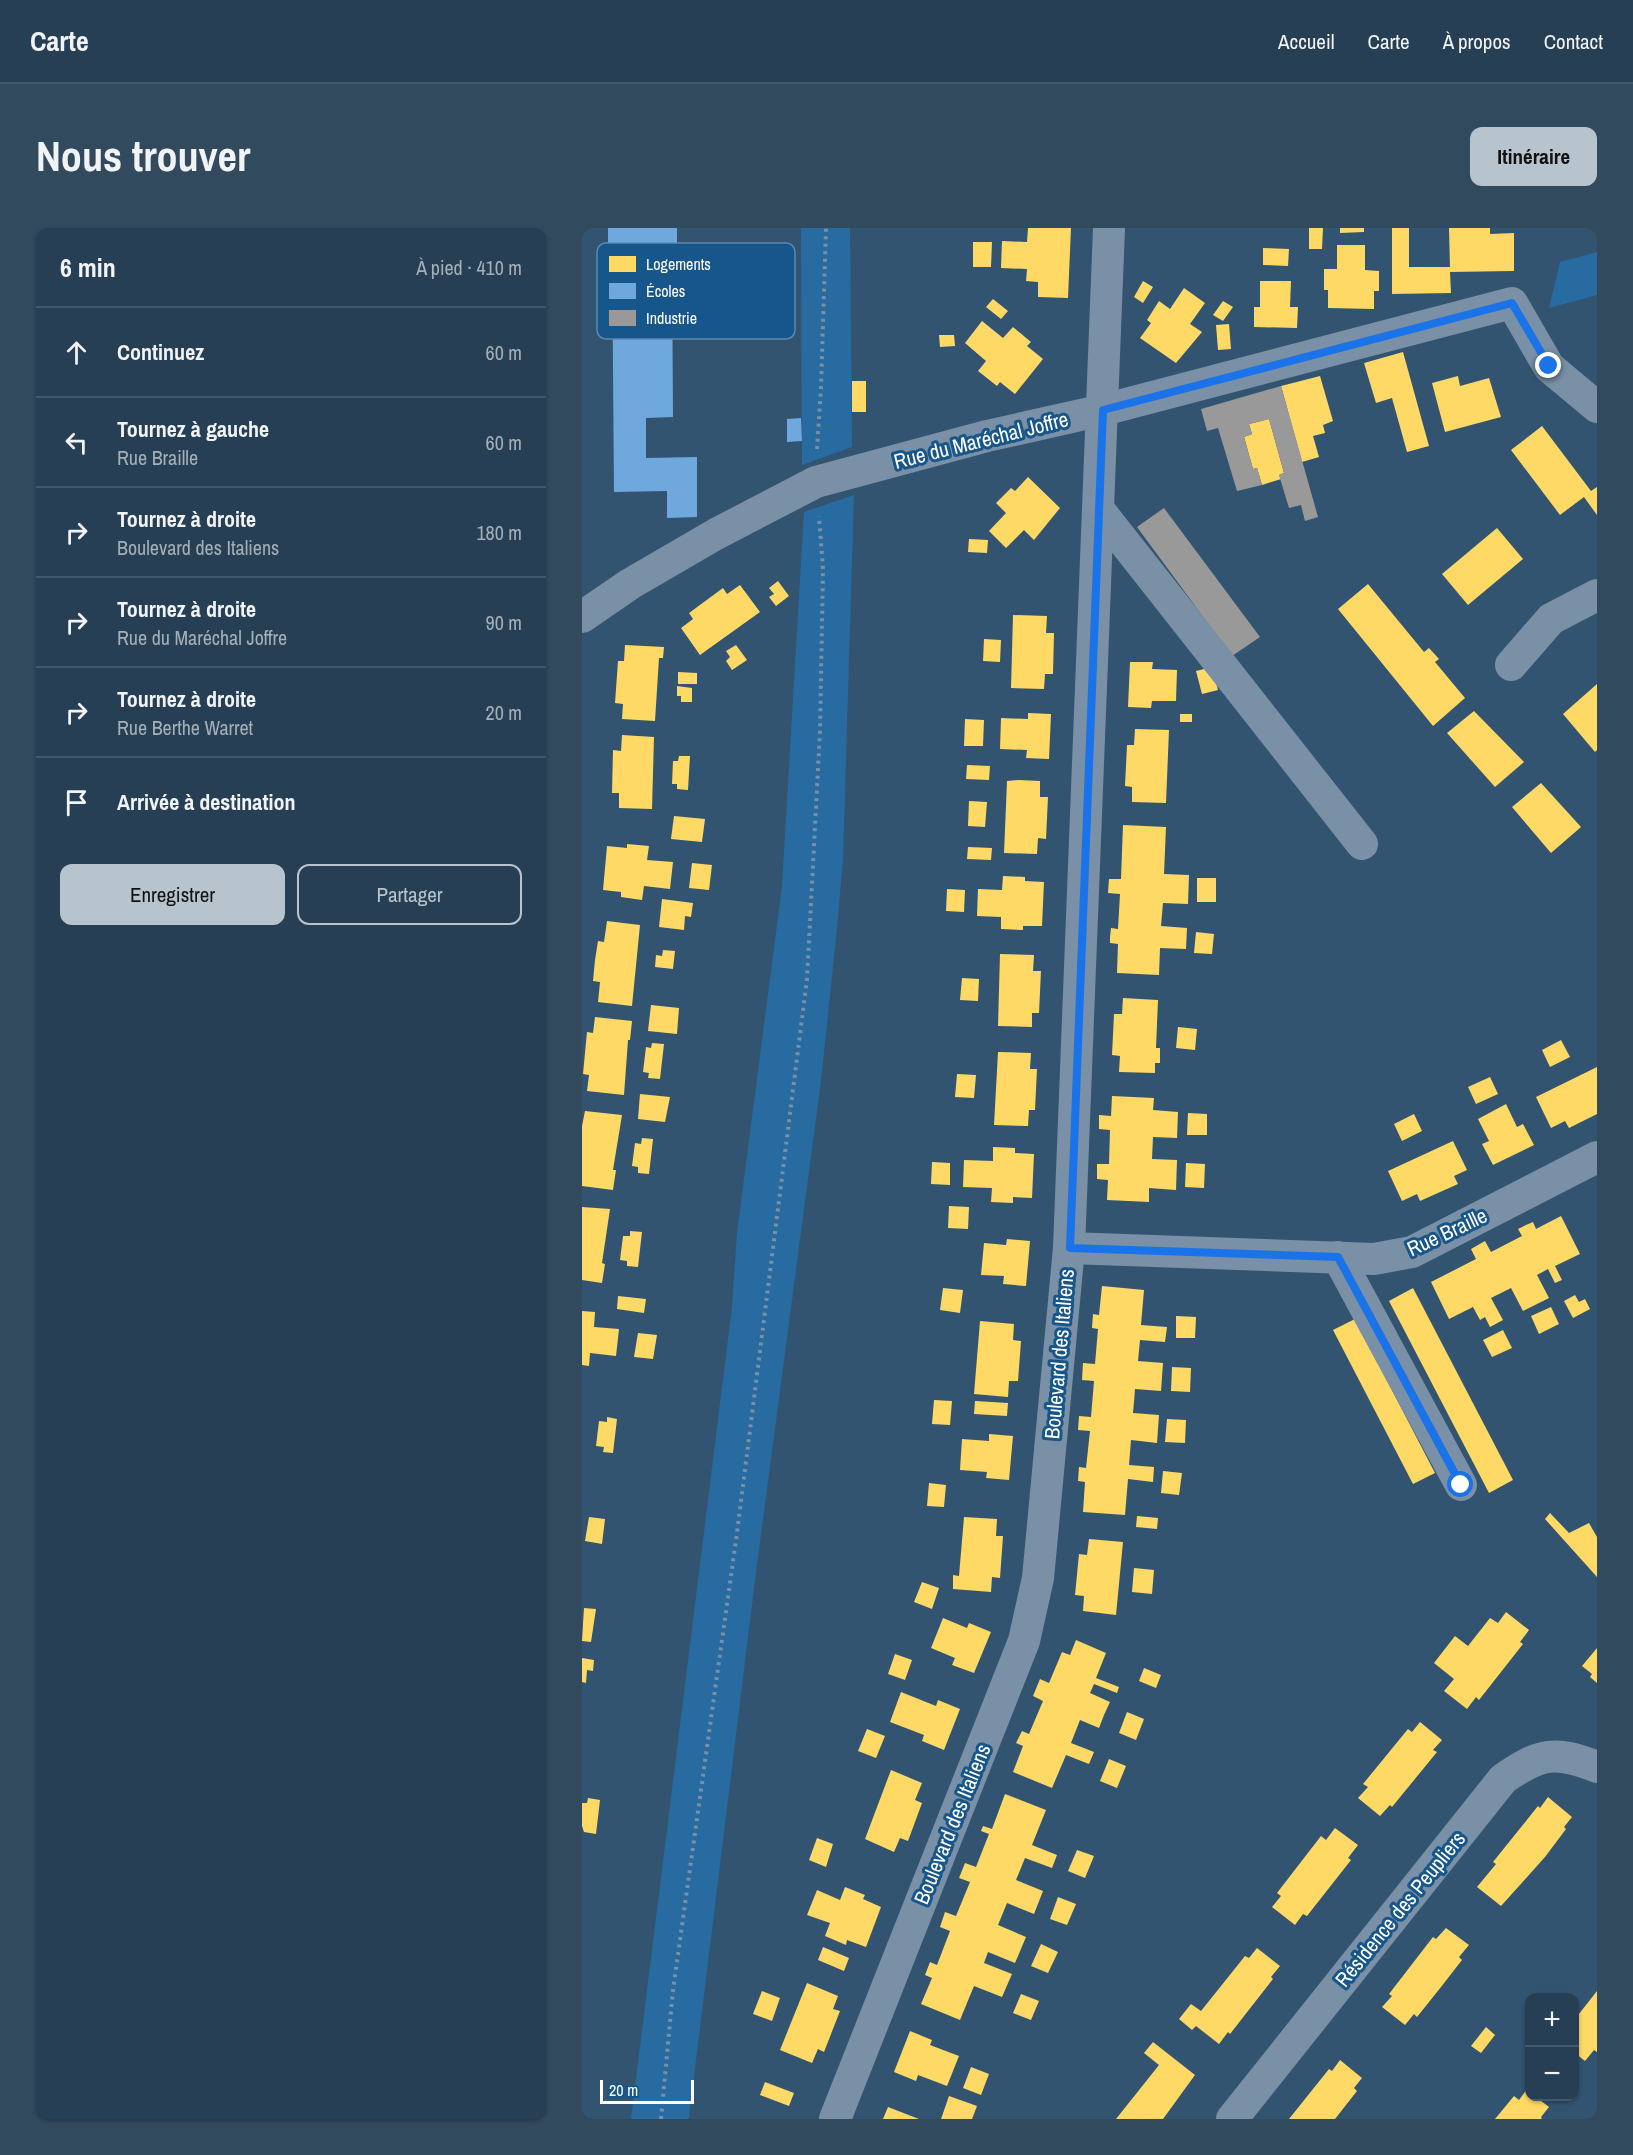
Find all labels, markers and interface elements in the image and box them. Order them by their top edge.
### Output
text: Carte [30,22,89,60]
text: Accueil [1278,27,1335,56]
text: Carte [1368,27,1410,56]
text: À propos [1443,27,1511,56]
text: Contact [1544,27,1603,56]
button: Itinéraire [1470,127,1597,186]
text: Nous trouver [36,128,250,184]
legend [597,243,795,339]
text: 6 min [60,250,116,285]
text: Logements [646,253,711,275]
text: À pied · 410 m [416,254,522,281]
text: Écoles [646,280,685,302]
text: Industrie [646,307,697,329]
icon: ahead [60,336,93,369]
text: Continuez [117,337,204,367]
text: 60 m [486,339,522,366]
route end [1535,352,1561,378]
street label: Rue du Maréchal Joffre [891,404,1071,476]
text: Tournez à gauche [117,414,269,444]
icon: left [60,426,93,459]
text: 60 m [486,429,522,456]
text: Rue Braille [117,444,198,471]
text: Tournez à droite [117,504,256,534]
icon: right [60,516,93,549]
text: 180 m [476,519,522,546]
text: Boulevard des Italiens [117,534,279,561]
text: Tournez à droite [117,594,256,624]
icon: right [60,606,93,639]
text: 90 m [486,609,522,636]
text: Rue du Maréchal Joffre [117,624,287,651]
text: Tournez à droite [117,684,256,714]
icon: right [60,696,93,729]
text: 20 m [486,699,522,726]
text: Rue Berthe Warret [117,714,253,741]
icon: arrive [60,786,93,819]
text: Arrivée à destination [117,787,295,817]
button: Enregistrer [60,864,285,925]
button: Partager [297,864,522,925]
street label: Rue Braille [1402,1201,1492,1263]
street label: Boulevard des Italiens [1037,1268,1081,1440]
route start [1447,1471,1473,1497]
street label: Boulevard des Italiens [907,1740,997,1908]
street label: Résidence des Peupliers [1328,1825,1472,1993]
map controls [1525,1993,1579,2101]
button: + [1525,1993,1579,2047]
button: − [1525,2047,1579,2101]
scale bar [600,2077,694,2104]
text: 20 m [609,2079,638,2101]

